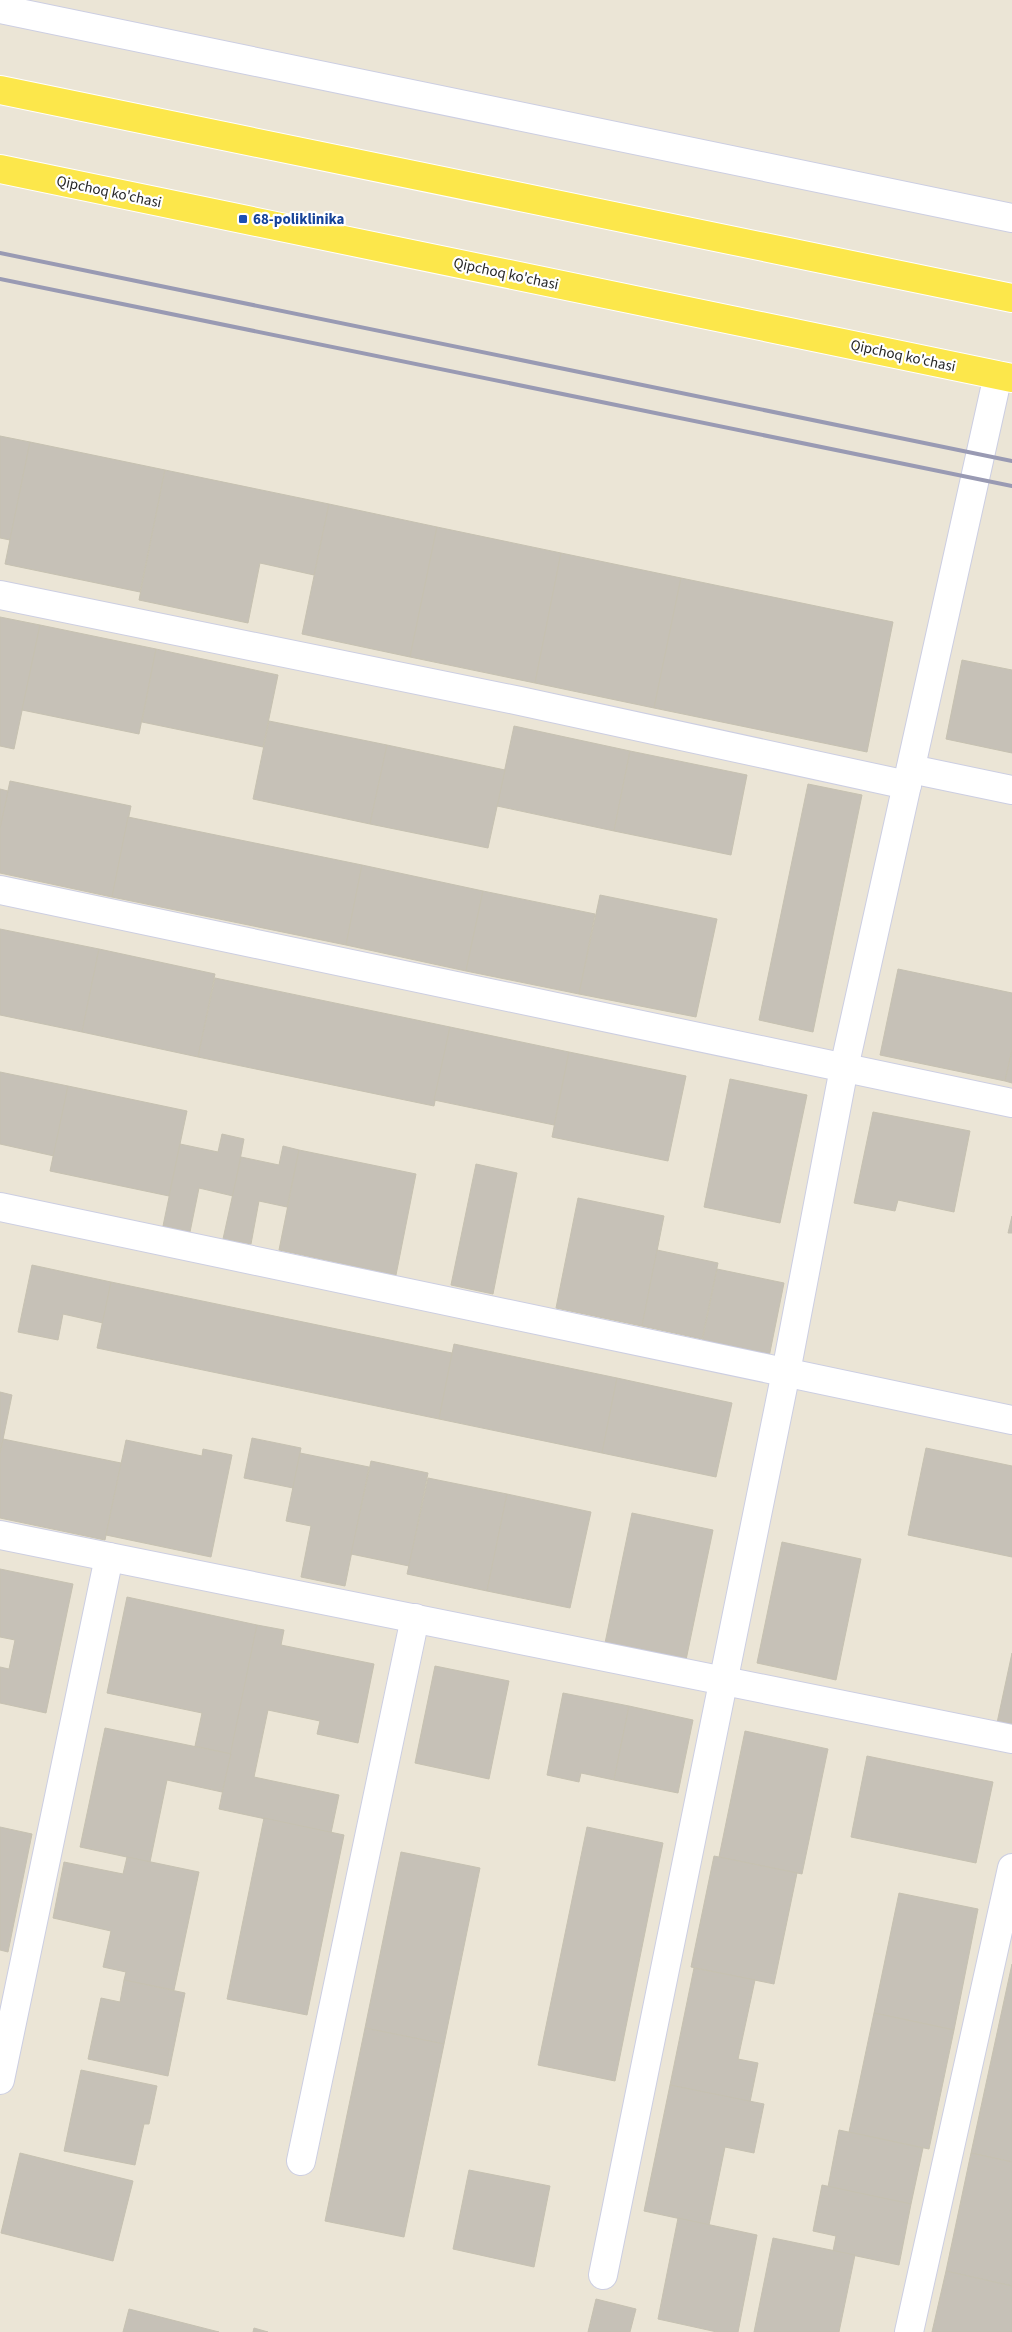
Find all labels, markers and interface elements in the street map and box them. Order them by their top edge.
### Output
street label: Qipchoq ko'chasi [54,171,164,213]
place label: 68-poliklinika [253,209,345,230]
marker: 68-poliklinika [237,213,249,225]
street label: Qipchoq ko'chasi [451,253,561,295]
street label: Qipchoq ko'chasi [848,335,958,377]

